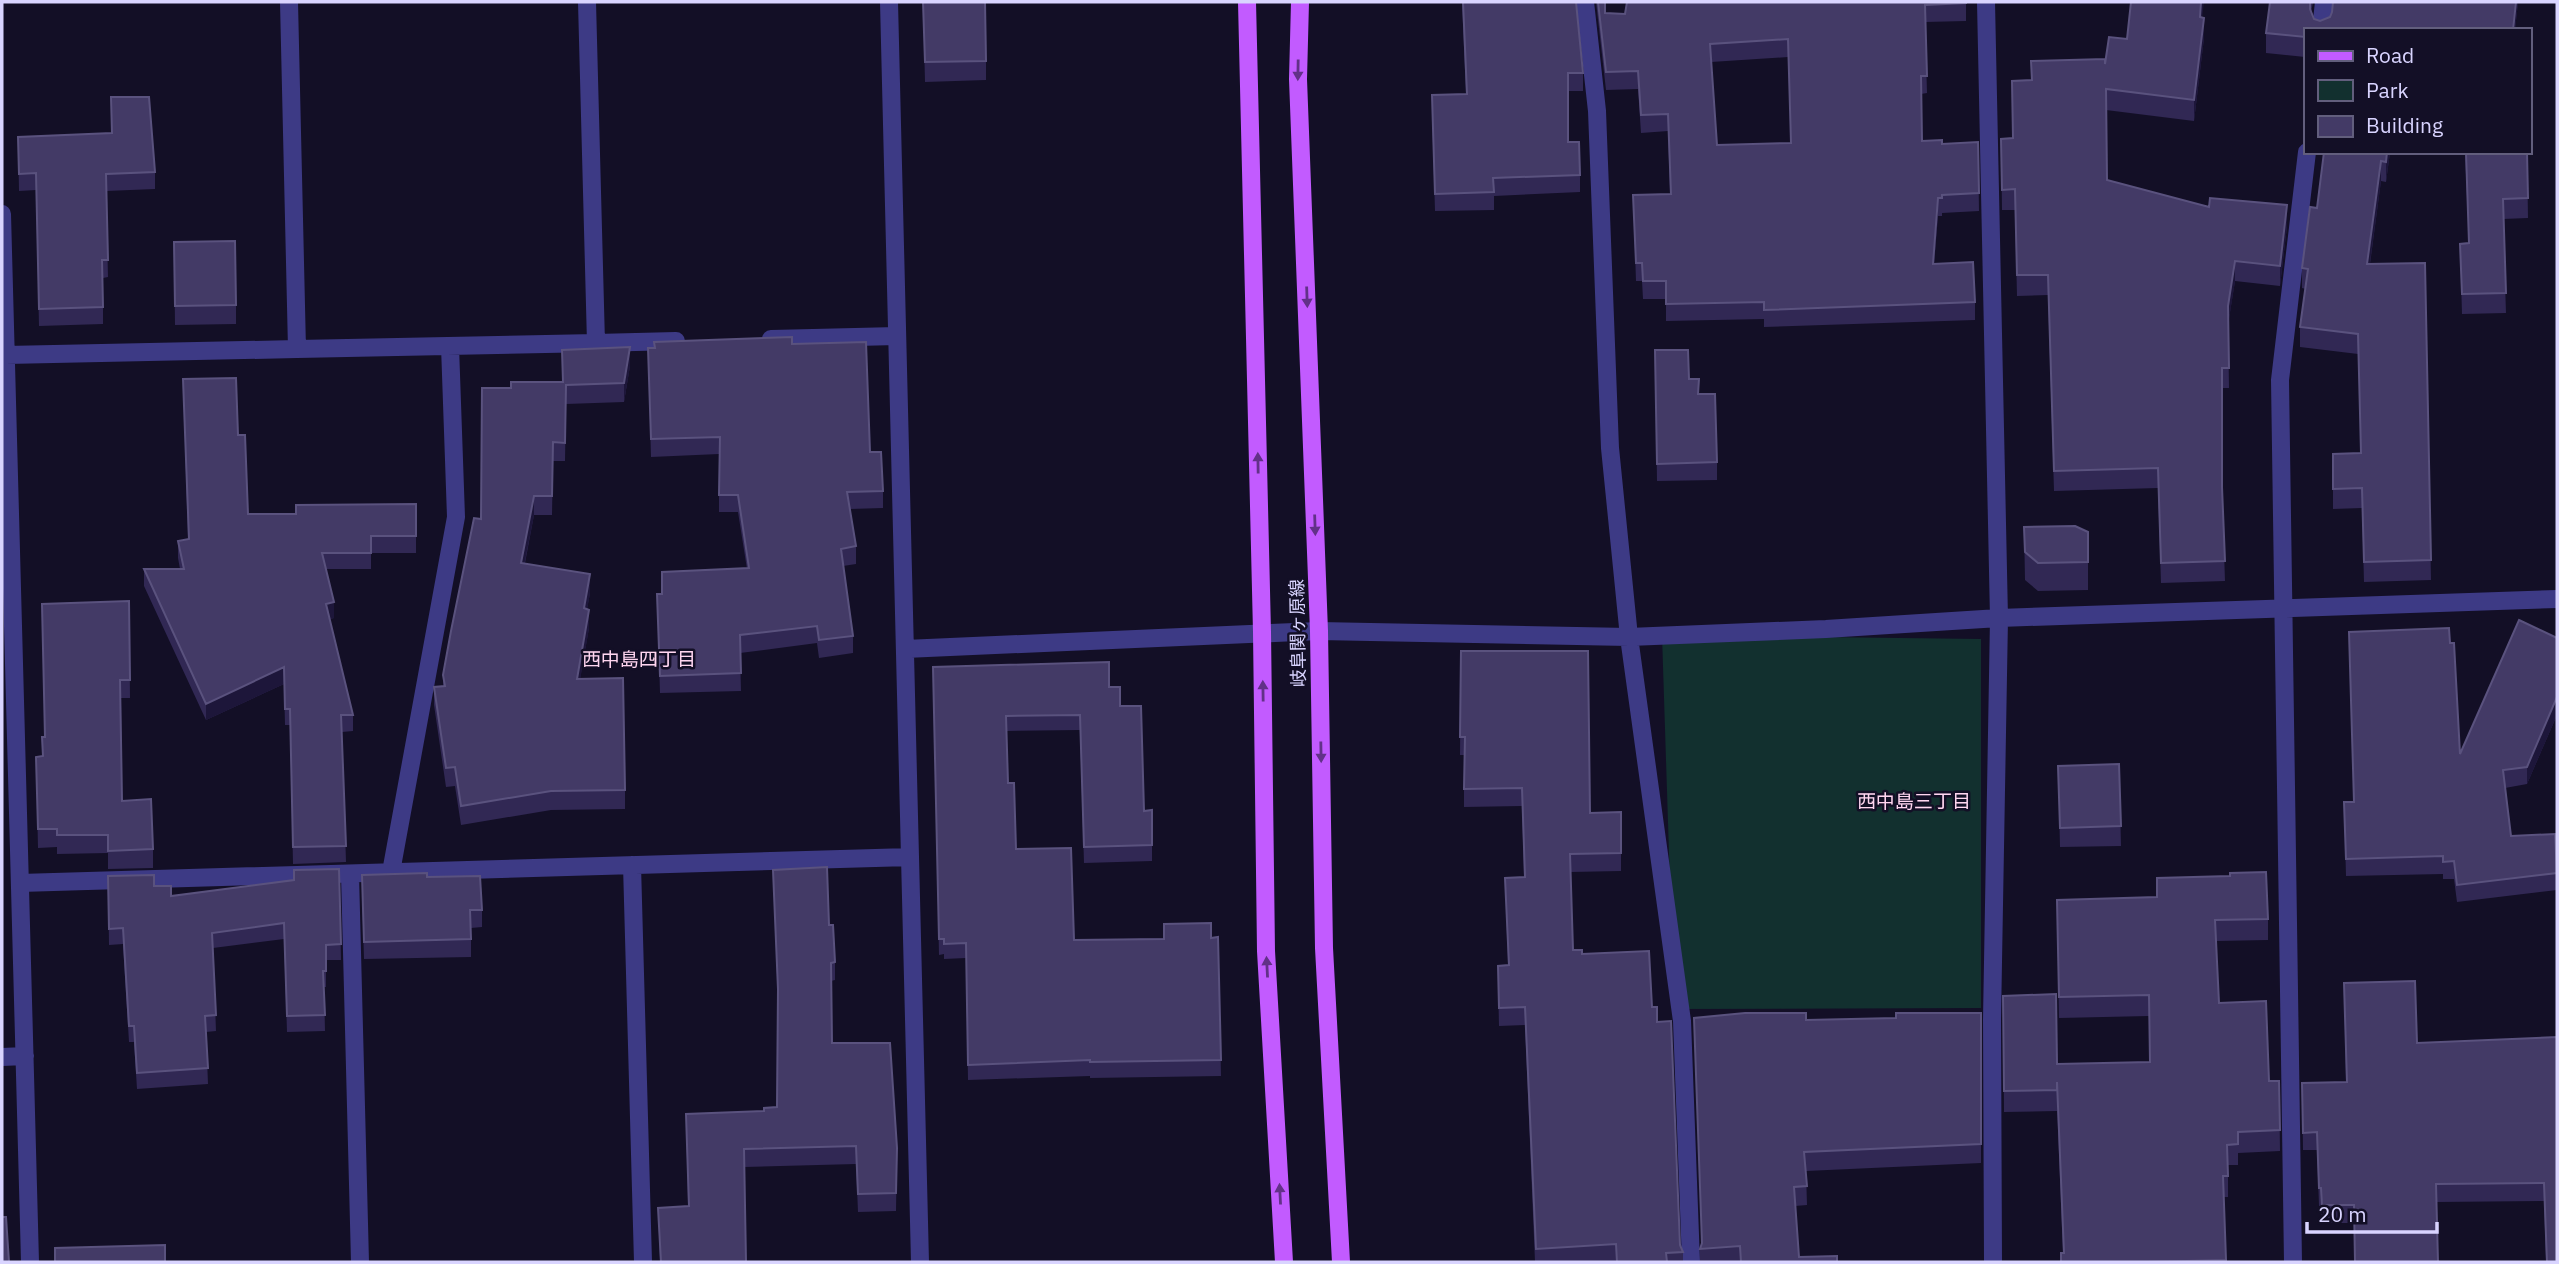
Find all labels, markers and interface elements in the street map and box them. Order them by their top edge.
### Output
legend [2304,28,2531,154]
text: Road [2366,41,2414,69]
one-way arrow [1293,59,1304,81]
text: Park [2366,76,2409,104]
text: Building [2366,111,2443,139]
one-way arrow [1301,287,1312,309]
one-way arrow [1252,452,1264,474]
one-way arrow [1310,514,1321,536]
street label: 岐阜関ヶ原線 [1285,579,1310,687]
district label: 西中島四丁目 [582,647,696,671]
one-way arrow [1257,679,1269,701]
one-way arrow [1315,741,1327,763]
district label: 西中島三丁目 [1857,789,1971,813]
one-way arrow [1261,956,1272,978]
one-way arrow [1274,1183,1285,1205]
scale bar [2307,1190,2436,1234]
text: 20 m [2318,1200,2367,1228]

